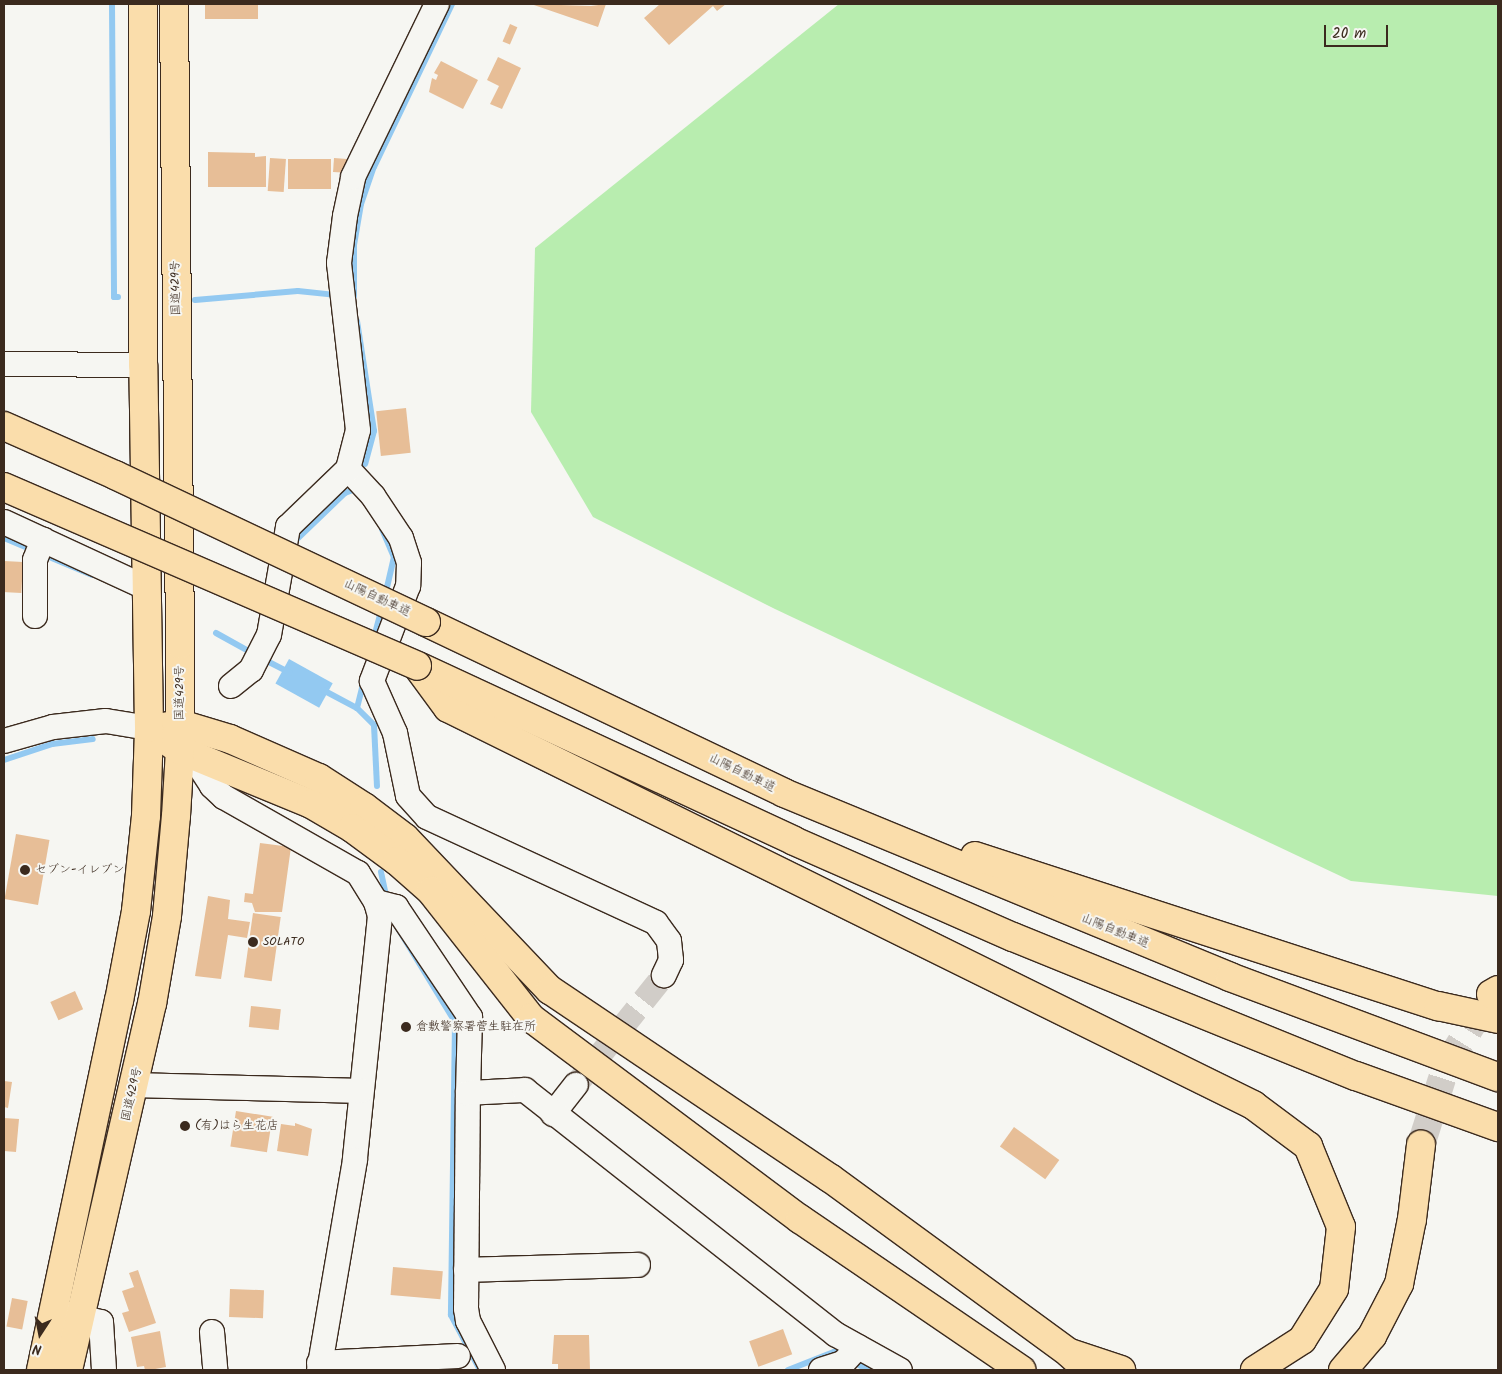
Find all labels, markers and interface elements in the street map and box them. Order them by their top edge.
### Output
scale bar [1327,15,1391,47]
text: 20 m [1332,22,1366,46]
street label: 国道429号 [168,260,184,316]
street label: 山陽自動車道 [341,576,413,620]
street label: 国道429号 [173,665,187,721]
street label: 山陽自動車道 [706,751,778,795]
place label: セブン-イレブン [35,863,125,877]
marker: セブン-イレブン [19,864,31,876]
street label: 山陽自動車道 [1079,911,1151,951]
place label: SOLATO [263,935,304,949]
marker: SOLATO [247,936,259,948]
place label: 倉敷警察署菅生駐在所 [416,1020,536,1034]
marker: 倉敷警察署菅生駐在所 [400,1021,412,1033]
street label: 国道429号 [119,1065,145,1123]
place label: (有)はら生花店 [195,1119,279,1133]
marker: (有)はら生花店 [179,1120,191,1132]
north arrow [15,1309,65,1359]
text: N [31,1337,44,1360]

